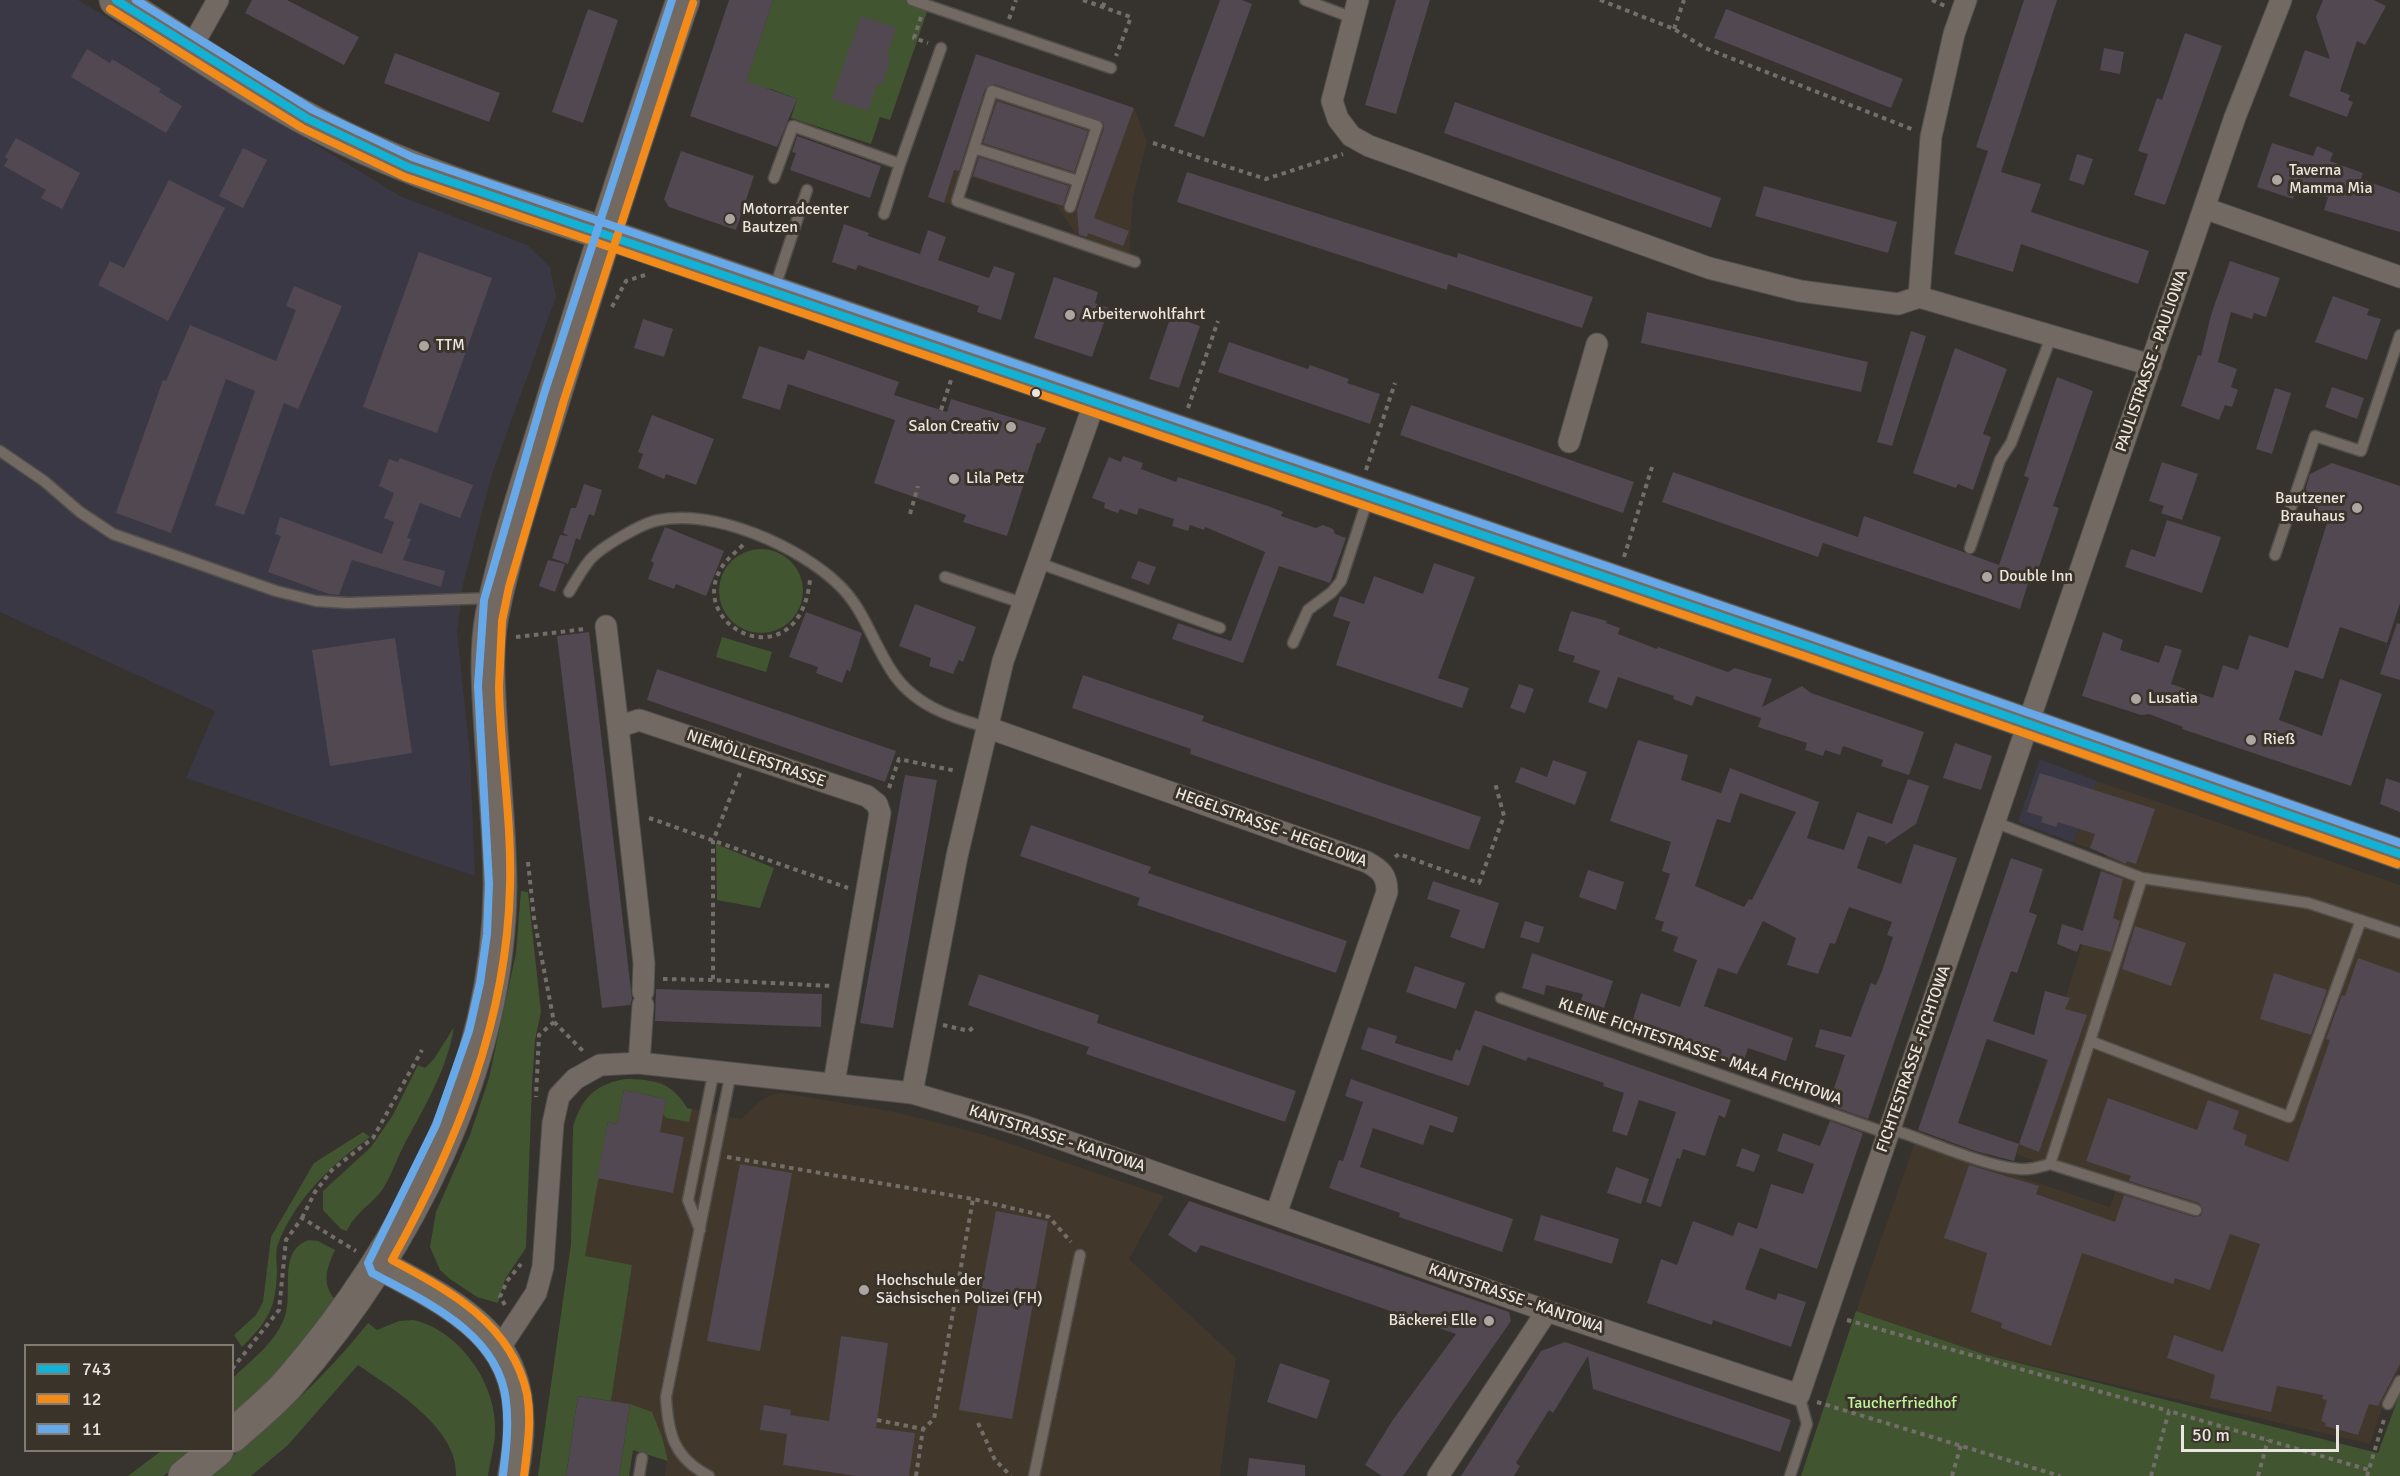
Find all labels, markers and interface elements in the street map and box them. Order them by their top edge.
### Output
place label: Taverna Mamma Mia [2289,161,2373,199]
marker: Taverna Mamma Mia [2270,173,2284,187]
place label: Motorradcenter Bautzen [742,200,849,238]
marker: Motorradcenter Bautzen [723,212,737,226]
street label: PAULISTRASSE - PAULIOWA [2112,268,2192,454]
place label: Arbeiterwohlfahrt [1082,305,1205,325]
marker: Arbeiterwohlfahrt [1063,308,1077,322]
place label: TTM [436,336,465,356]
marker: TTM [417,339,431,353]
unlabelled marker [1030,387,1042,399]
place label: Salon Creativ [908,417,999,437]
marker: Salon Creativ [1004,420,1018,434]
place label: Lila Petz [966,469,1024,489]
marker: Lila Petz [947,472,961,486]
place label: Bautzener Brauhaus [2275,489,2345,527]
marker: Bautzener Brauhaus [2350,501,2364,515]
place label: Double Inn [1999,567,2073,587]
marker: Double Inn [1980,570,1994,584]
place label: Lusatia [2148,689,2198,709]
marker: Lusatia [2129,692,2143,706]
street label: NIEMÖLLERSTRASSE [684,726,828,792]
place label: Rieß [2263,730,2295,750]
marker: Rieß [2244,733,2258,747]
street label: HEGELSTRASSE - HEGELOWA [1172,784,1370,872]
street label: FICHTESTRASSE -FICHTOWA [1873,963,1955,1155]
street label: KLEINE FICHTESTRASSE - MAŁA FICHTOWA [1555,994,1845,1110]
street label: KANTSTRASSE - KANTOWA [966,1101,1148,1177]
street label: KANTSTRASSE - KANTOWA [1426,1260,1606,1338]
place label: Hochschule der Sächsischen Polizei (FH) [876,1271,1043,1309]
marker: Hochschule der Sächsischen Polizei (FH) [857,1283,871,1297]
place label: Bäckerei Elle [1388,1311,1477,1331]
marker: Bäckerei Elle [1482,1314,1496,1328]
legend [24,1344,234,1452]
text: 743 [82,1358,111,1380]
text: 12 [82,1388,101,1410]
park label: Taucherfriedhof [1847,1394,1957,1414]
scale bar [2184,1413,2342,1451]
text: 11 [82,1418,101,1440]
text: 50 m [2192,1424,2230,1446]

